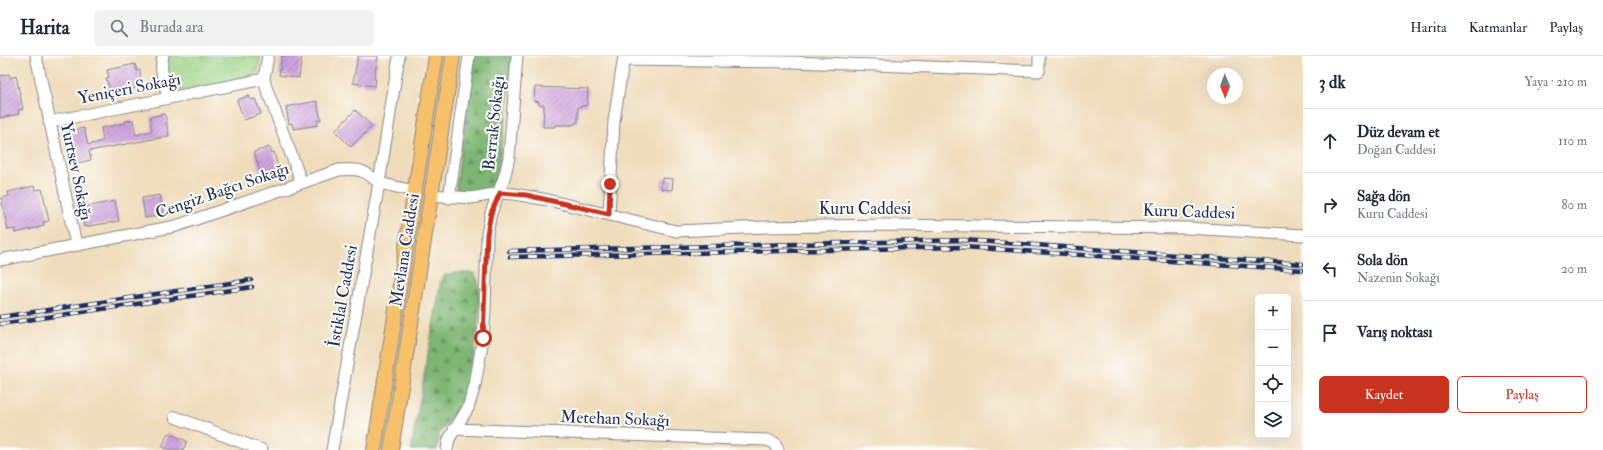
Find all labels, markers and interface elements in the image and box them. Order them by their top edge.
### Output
search box [94,10,374,46]
text: Harita [20,16,70,40]
icon: search [108,17,130,39]
text: Burada ara [140,18,203,37]
text: Harita [1410,19,1447,36]
text: Katmanlar [1469,19,1527,36]
text: Paylaş [1549,19,1583,36]
street label: Yeniçeri Sokağı [76,68,183,109]
north arrow [1207,68,1243,104]
text: 3 dk [1319,72,1346,93]
street label: Berrak Sokağı [478,74,509,171]
text: Yaya · 210 m [1524,74,1587,90]
street label: Yurtsev Sokağı [56,120,97,223]
text: Düz devam et [1357,123,1440,142]
icon: ahead [1319,130,1341,152]
text: 110 m [1558,133,1587,149]
text: Doğan Caddesi [1357,142,1436,158]
street label: Cengiz Bağcı Sokağı [153,158,292,223]
route end [601,175,619,193]
text: Sağa dön [1357,187,1411,206]
street label: Mevlana Caddesi [385,191,424,308]
icon: right [1319,194,1341,216]
text: 80 m [1561,197,1587,213]
street label: Kuru Caddesi [819,198,912,219]
street label: Kuru Caddesi [1142,199,1236,224]
text: Kuru Caddesi [1357,206,1428,222]
street label: İstiklal Caddesi [322,243,362,349]
text: Sola dön [1357,251,1408,270]
icon: left [1319,258,1341,280]
text: 20 m [1561,261,1587,277]
text: Nazenin Sokağı [1357,270,1440,286]
map controls [1255,294,1291,438]
button: + [1255,294,1291,330]
icon: arrive [1319,322,1341,344]
text: Varış noktası [1357,323,1432,342]
route start [474,329,492,347]
button: − [1255,330,1291,366]
button: locate [1255,366,1291,402]
button: Kaydet [1319,376,1449,413]
button: Paylaş [1457,376,1587,413]
button: layers [1255,402,1291,438]
street label: Metehan Sokağı [560,406,671,431]

